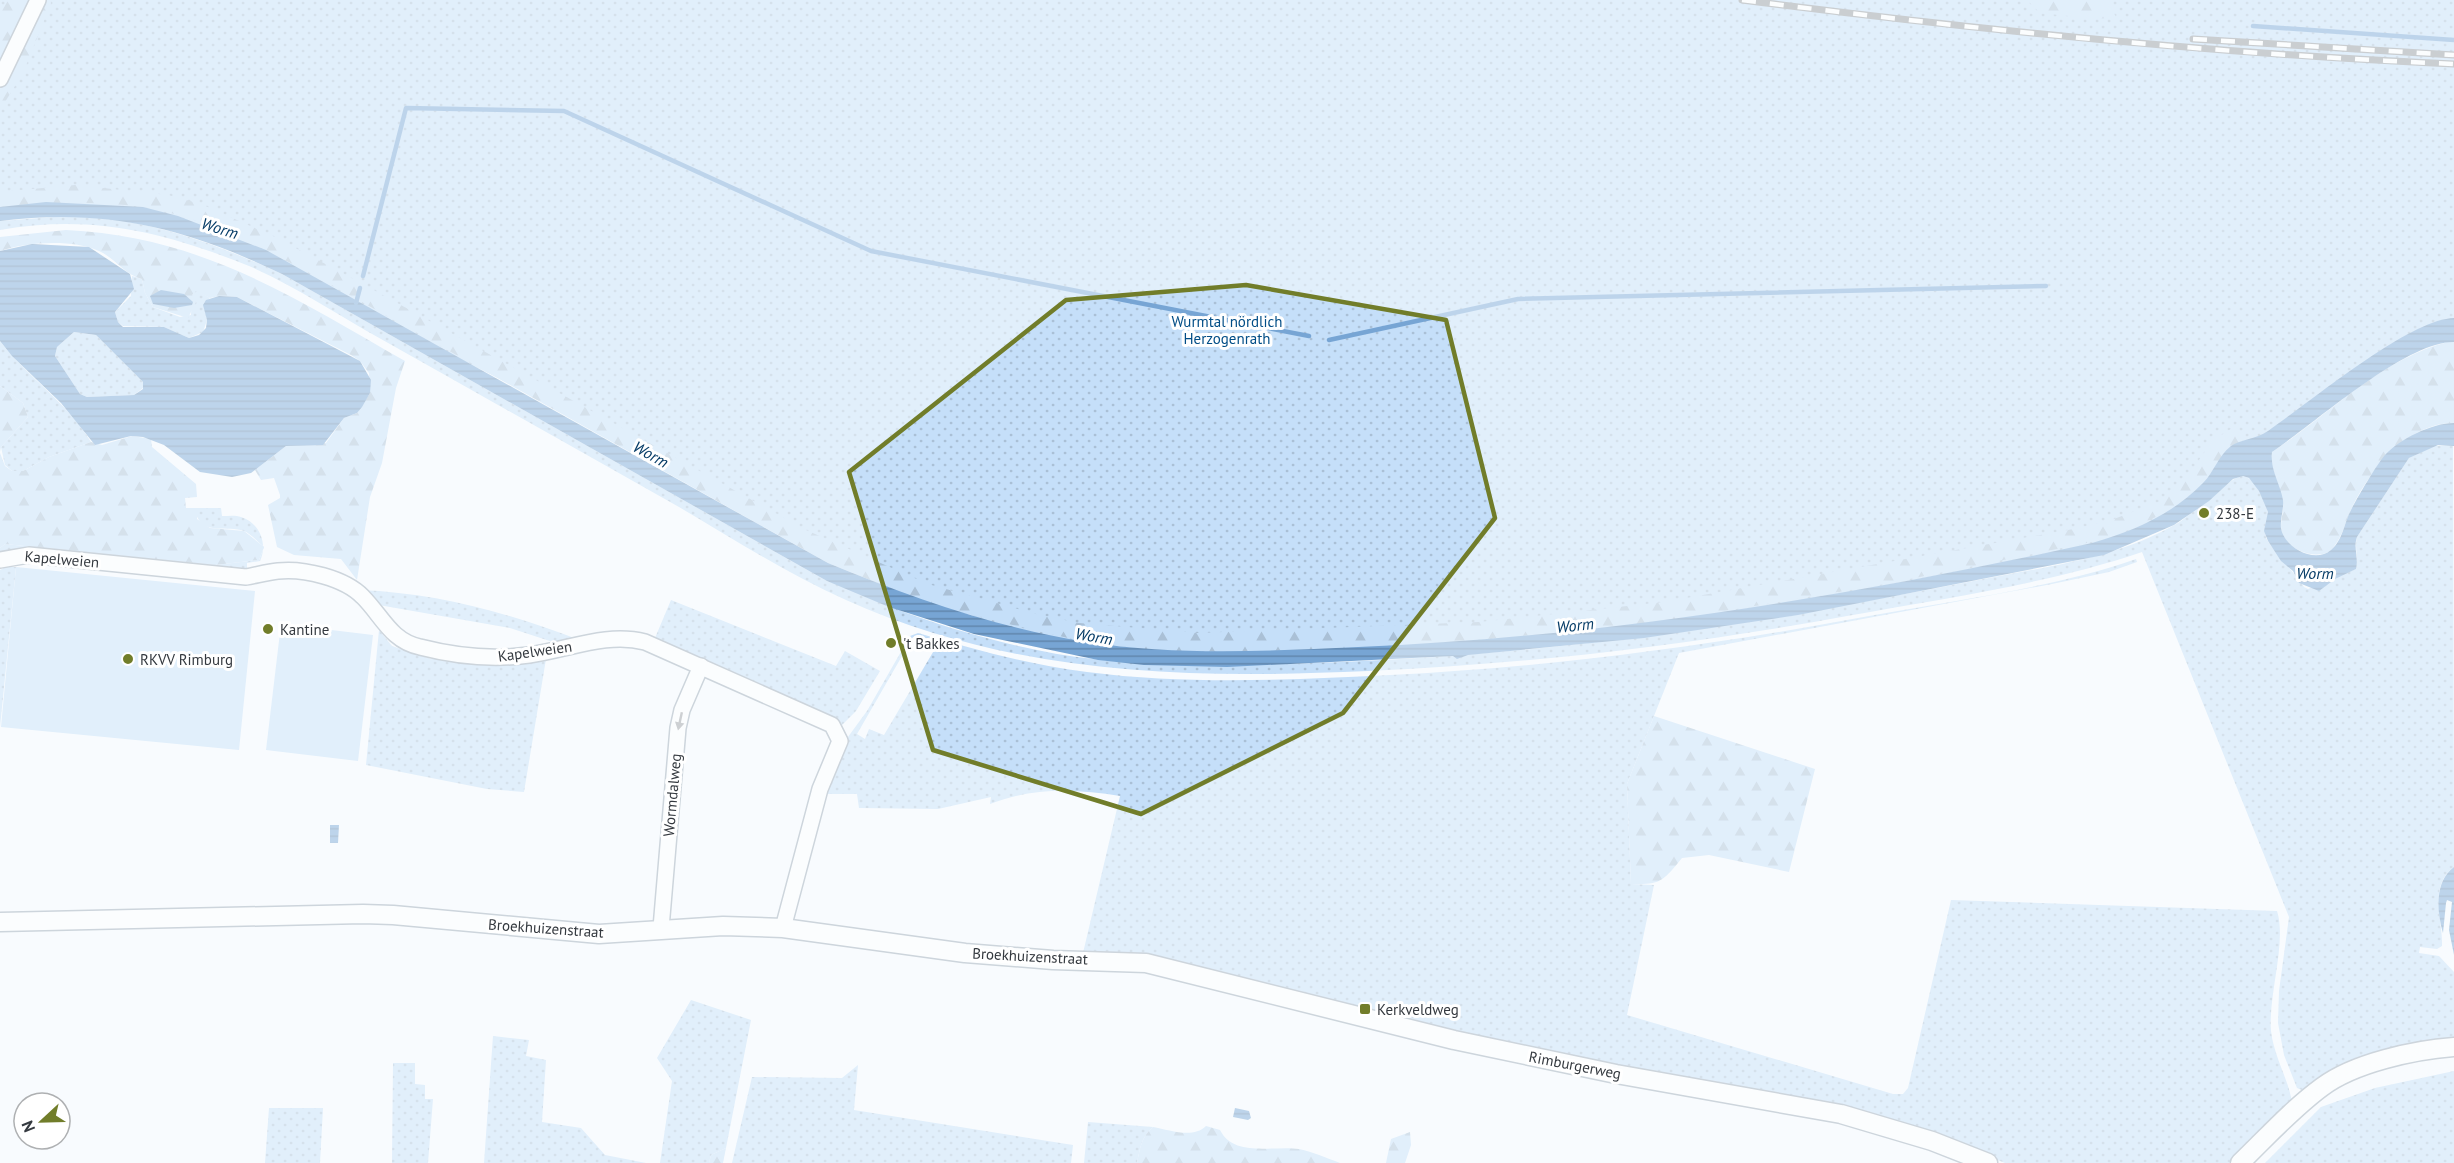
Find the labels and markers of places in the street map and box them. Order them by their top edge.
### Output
place label: 238-E [2216,504,2254,523]
marker: 238-E [2197,506,2211,520]
place label: Kantine [280,620,329,639]
marker: Kantine [261,622,275,636]
place label: 't Bakkes [903,634,960,653]
marker: 't Bakkes [884,636,898,650]
place label: RKVV Rimburg [140,650,233,669]
marker: RKVV Rimburg [121,652,135,666]
place label: Kerkveldweg [1377,1000,1459,1019]
marker: Kerkveldweg [1358,1002,1372,1016]

